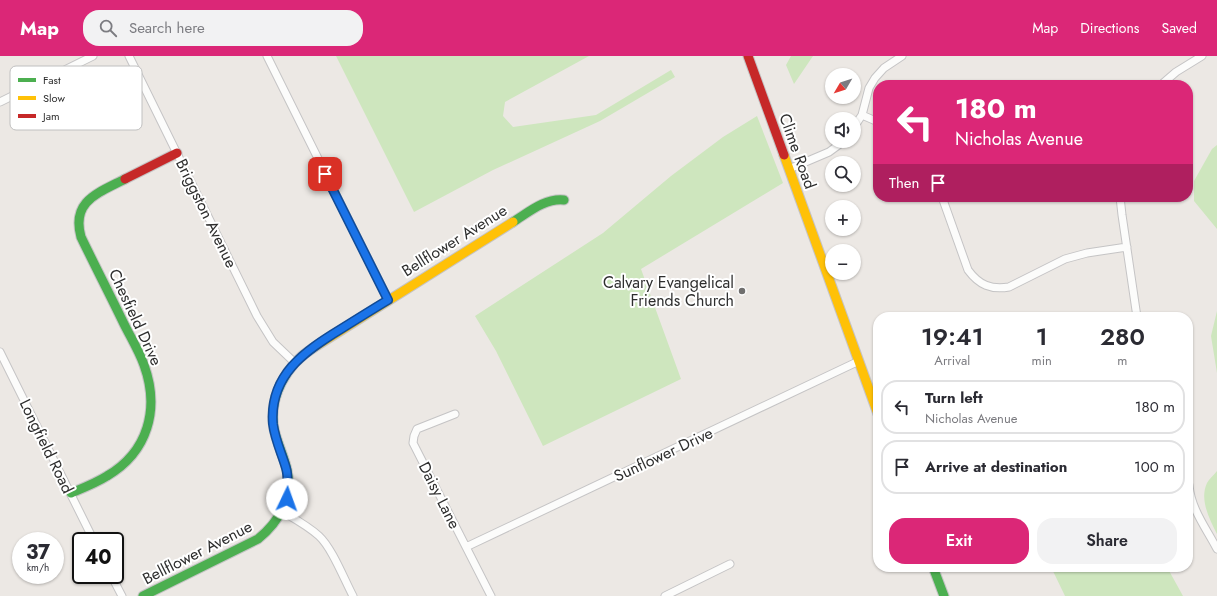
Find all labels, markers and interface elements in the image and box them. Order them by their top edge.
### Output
search box [83,10,363,46]
text: Map [20,15,59,42]
icon: search [97,17,119,39]
text: Search here [129,17,205,39]
text: Map [1032,18,1058,38]
text: Directions [1080,18,1140,38]
text: Saved [1162,18,1197,38]
legend [10,66,142,130]
north arrow [825,68,861,104]
map controls [825,68,861,280]
text: Fast [43,72,61,88]
text: 180 m [955,88,1037,129]
text: Slow [43,90,65,106]
icon: left [889,96,941,148]
text: Jam [41,108,60,124]
street label: Clime Road [773,110,822,192]
button: sound [825,112,861,148]
text: Nicholas Avenue [955,126,1083,152]
street label: Briggston Avenue [170,155,243,272]
button: search [825,156,861,192]
pin [308,157,342,191]
icon: arrive [314,163,336,185]
text: Then [889,172,919,194]
icon: arrive [927,172,949,194]
street label: Bellflower Avenue [397,199,511,282]
button: + [825,200,861,236]
button: − [825,244,861,280]
street label: Chesfield Drive [103,265,168,369]
place label: Calvary Evangelical Friends Church [603,271,734,312]
marker: Calvary Evangelical Friends Church [737,286,747,296]
text: 19:41 [921,319,983,354]
text: 1 [1036,319,1048,354]
text: 280 [1100,319,1145,354]
text: Arrival [934,351,970,370]
text: min [1032,351,1052,370]
text: m [1117,351,1128,370]
text: Turn left [925,387,983,409]
street label: Longfield Road [14,395,79,497]
icon: left [891,396,913,418]
text: 180 m [1135,396,1175,418]
text: Nicholas Avenue [925,409,1017,428]
street label: Sunflower Drive [610,421,717,487]
icon: arrive [891,456,913,478]
text: Arrive at destination [925,456,1067,478]
text: 100 m [1134,456,1175,478]
street label: Daisy Lane [413,458,466,533]
position arrow [266,478,308,520]
street label: Bellflower Avenue [138,515,256,590]
button: Exit [889,518,1029,564]
button: Share [1037,518,1177,564]
speed limit sign: 40 [72,532,124,584]
text: 37 [26,538,50,567]
text: km/h [27,560,49,575]

